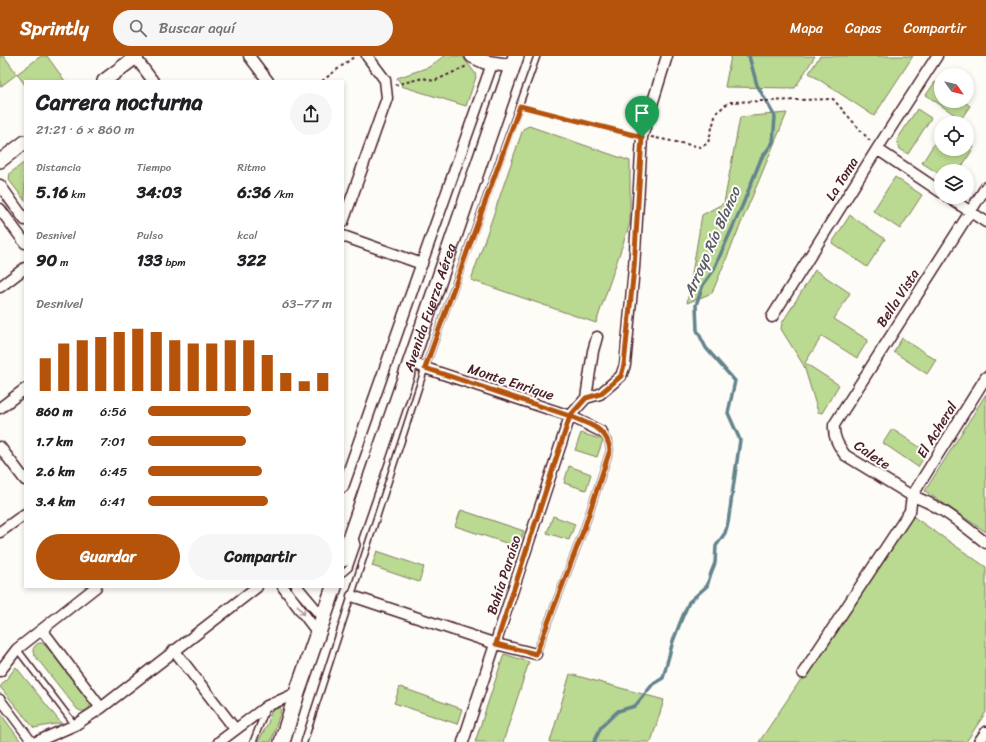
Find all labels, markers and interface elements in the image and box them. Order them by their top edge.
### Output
search box [113,10,393,46]
text: Sprintly [20,12,89,45]
text: Buscar aquí [159,15,235,41]
text: Mapa [790,16,823,41]
text: Capas [845,16,882,41]
text: Compartir [904,16,966,41]
icon: search [127,17,149,39]
north arrow [934,68,974,108]
map controls [934,68,974,204]
text: Carrera nocturna [36,83,203,122]
button: share [290,93,332,135]
pin [625,96,659,137]
icon: arrive [631,102,653,124]
button: locate [934,116,974,156]
text: 21:21 · 6 × 860 m [36,118,135,141]
street label: La Toma [819,152,865,206]
text: Distancia [36,158,81,177]
text: Tiempo [137,158,171,177]
text: Ritmo [237,158,266,177]
button: layers [934,164,974,204]
text: 5.16 [36,177,68,207]
text: 34:03 [137,177,182,207]
text: 6:36 [237,177,271,207]
water label: Arroyo Río Blanco [676,181,748,302]
text: km [68,185,86,204]
text: /km [271,185,294,204]
text: Desnivel [36,226,76,245]
text: Pulso [137,226,163,245]
text: kcal [237,226,257,245]
street label: Avenida Fuerza Aérea [396,239,463,376]
text: 90 [36,245,57,275]
text: 133 [137,245,163,275]
text: 322 [237,245,266,275]
text: m [57,253,69,272]
text: bpm [163,253,186,272]
street label: Bella Vista [870,264,926,332]
text: Desnivel [36,292,83,315]
text: 63–77 m [282,292,332,315]
street label: Monte Enrique [465,356,557,408]
street label: El Acheral [910,396,965,463]
text: 860 m [36,400,73,423]
text: 6:56 [100,400,127,423]
text: 1.7 km [36,430,73,453]
text: 7:01 [100,430,125,453]
street label: Calete [849,434,896,477]
text: 2.6 km [36,460,75,483]
text: 6:45 [100,460,127,483]
text: 3.4 km [36,490,75,513]
text: 6:41 [100,490,125,513]
street label: Bahía Paraíso [479,532,529,618]
button: Guardar [36,534,180,580]
button: Compartir [188,534,332,580]
one-way arrow [296,604,305,615]

